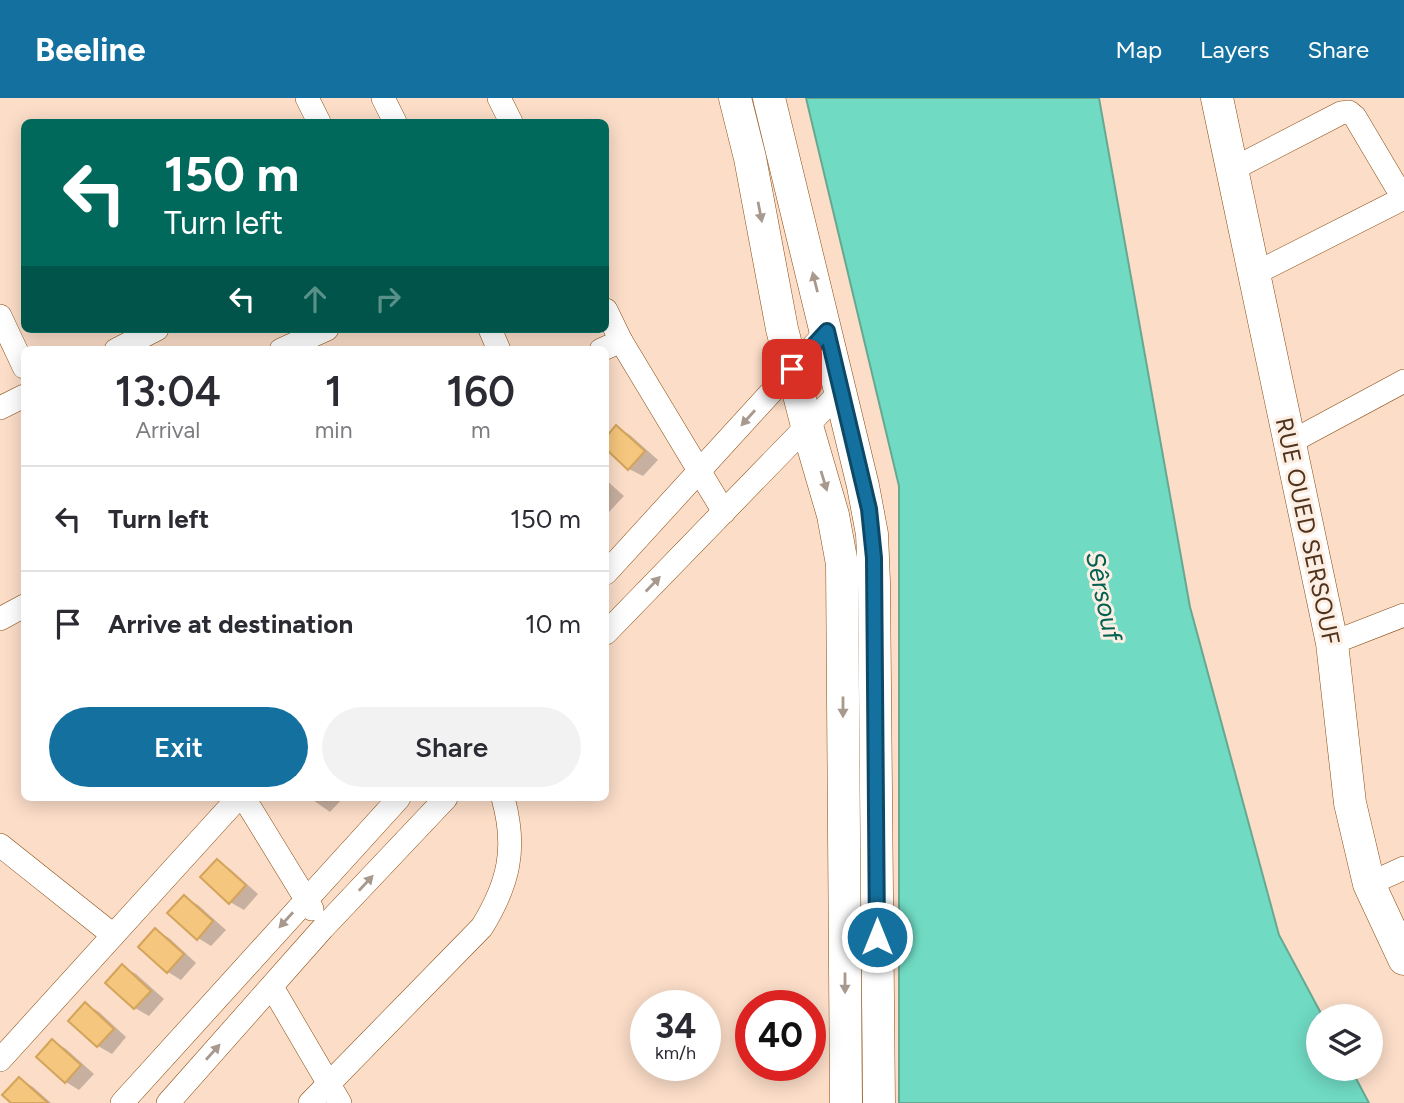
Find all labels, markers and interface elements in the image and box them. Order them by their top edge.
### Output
text: Beeline [35,30,146,69]
text: Map [1115,35,1162,64]
text: Layers [1200,35,1269,64]
text: Share [1307,35,1369,64]
text: 150 m [164,144,299,203]
icon: left [49,147,140,238]
one-way arrow [755,201,766,223]
text: Turn left [164,204,283,242]
one-way arrow [809,271,820,293]
icon: left [223,280,261,318]
icon: ahead [296,280,334,318]
icon: right [369,280,407,318]
pin [762,339,822,399]
icon: arrive [773,350,811,388]
text: 13:04 [115,366,221,417]
text: 1 [325,366,342,417]
text: 160 [446,366,515,417]
one-way arrow [740,409,756,427]
street label: RUE OUED SERSOUF [1270,415,1346,647]
text: Arrival [135,416,200,444]
text: min [315,416,353,444]
text: m [471,416,491,444]
one-way arrow [819,471,830,492]
icon: left [49,500,87,538]
text: Turn left [108,503,209,535]
text: 150 m [510,503,581,535]
water label: Sêrsouf [1079,548,1130,646]
one-way arrow [645,576,662,593]
icon: arrive [49,605,87,643]
text: Arrive at destination [108,608,353,640]
text: 10 m [525,608,581,640]
one-way arrow [837,696,849,718]
button: Exit [49,707,308,787]
button: Share [322,707,581,787]
one-way arrow [357,875,373,892]
position arrow [840,900,914,974]
one-way arrow [278,911,294,929]
one-way arrow [839,972,851,994]
speed limit sign: 40 [735,990,826,1081]
map controls [1306,1004,1383,1081]
button: layers [1306,1004,1383,1081]
text: 34 [655,1005,696,1047]
text: km/h [655,1042,696,1064]
one-way arrow [205,1044,221,1061]

